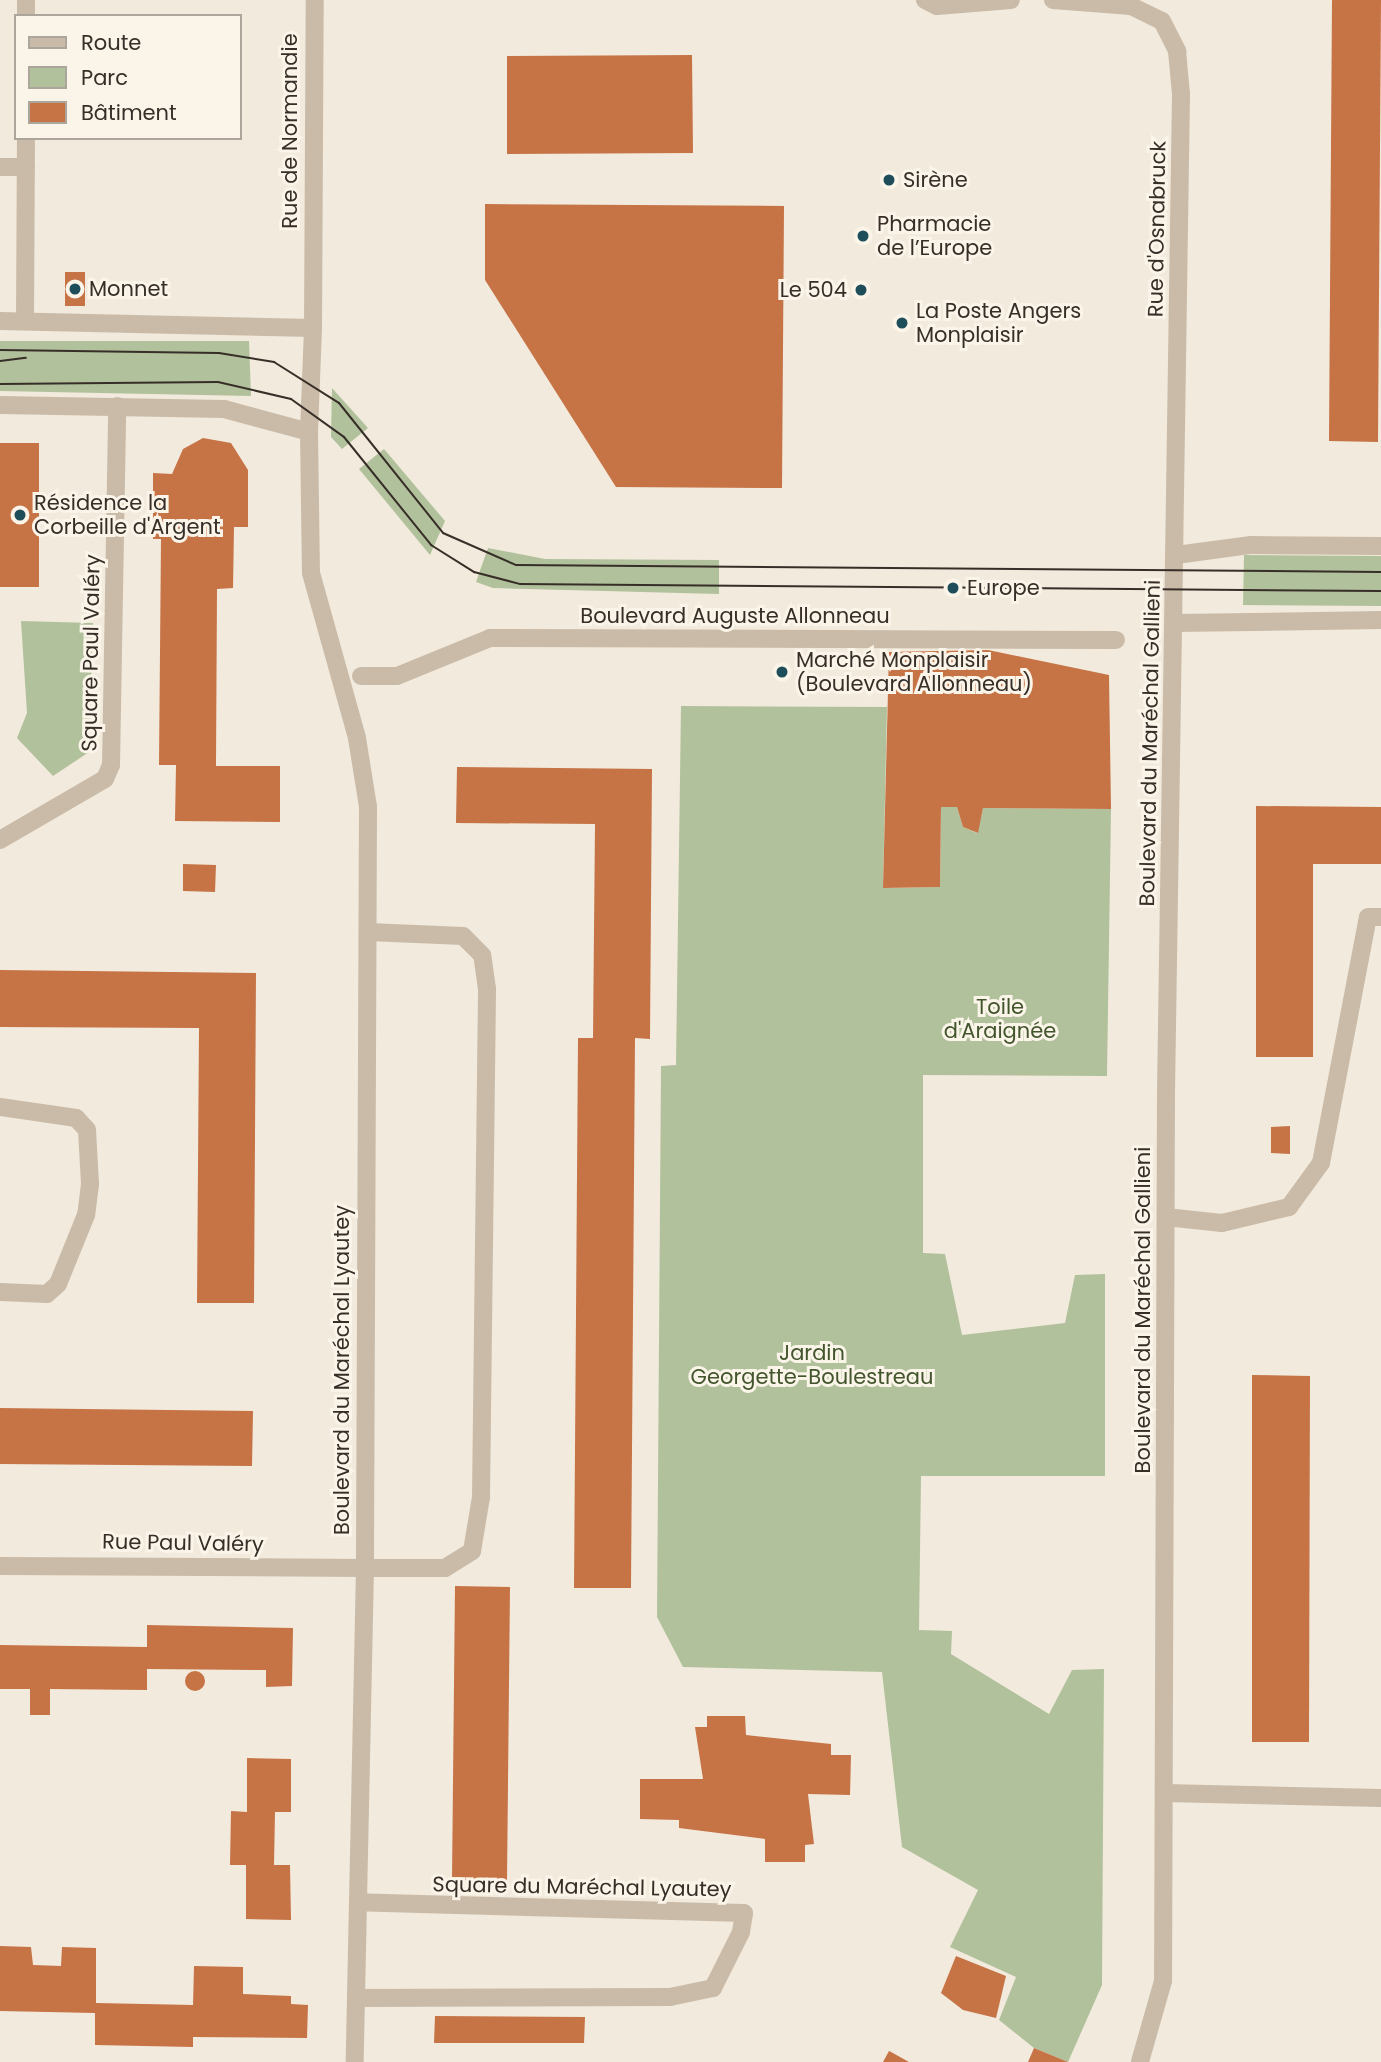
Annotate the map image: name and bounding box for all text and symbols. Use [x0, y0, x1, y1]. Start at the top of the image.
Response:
legend [14, 14, 242, 140]
text: Route [81, 28, 141, 57]
street label: Rue de Normandie [277, 33, 303, 229]
text: Parc [81, 63, 128, 92]
text: Bâtiment [81, 98, 177, 127]
street label: Rue d'Osnabruck [1143, 141, 1171, 317]
place label: Sirène [903, 167, 968, 193]
marker: Sirène [881, 172, 897, 188]
place label: Pharmacie de l’Europe [877, 211, 992, 261]
marker: Pharmacie de l’Europe [855, 228, 871, 244]
place label: Monnet [89, 276, 168, 302]
place label: Le 504 [780, 277, 847, 303]
marker: Monnet [67, 281, 83, 297]
marker: Le 504 [853, 282, 869, 298]
place label: La Poste Angers Monplaisir [916, 298, 1081, 348]
marker: La Poste Angers Monplaisir [894, 315, 910, 331]
place label: Résidence la Corbeille d'Argent [34, 490, 221, 540]
marker: Résidence la Corbeille d'Argent [12, 507, 28, 523]
street label: Square Paul Valéry [77, 554, 105, 752]
place label: Europe [967, 575, 1040, 601]
street label: Boulevard du Maréchal Gallieni [1135, 579, 1165, 907]
marker: Europe [945, 580, 961, 596]
street label: Boulevard Auguste Allonneau [580, 603, 890, 629]
place label: Marché Monplaisir (Boulevard Allonneau) [796, 647, 1032, 697]
marker: Marché Monplaisir (Boulevard Allonneau) [774, 664, 790, 680]
park label: Toile d'Araignée [944, 994, 1056, 1044]
street label: Boulevard du Maréchal Gallieni [1130, 1147, 1156, 1473]
street label: Boulevard du Maréchal Lyautey [329, 1205, 355, 1535]
park label: Jardin Georgette-Boulestreau [691, 1340, 933, 1390]
street label: Rue Paul Valéry [102, 1529, 264, 1557]
street label: Square du Maréchal Lyautey [432, 1872, 732, 1902]

